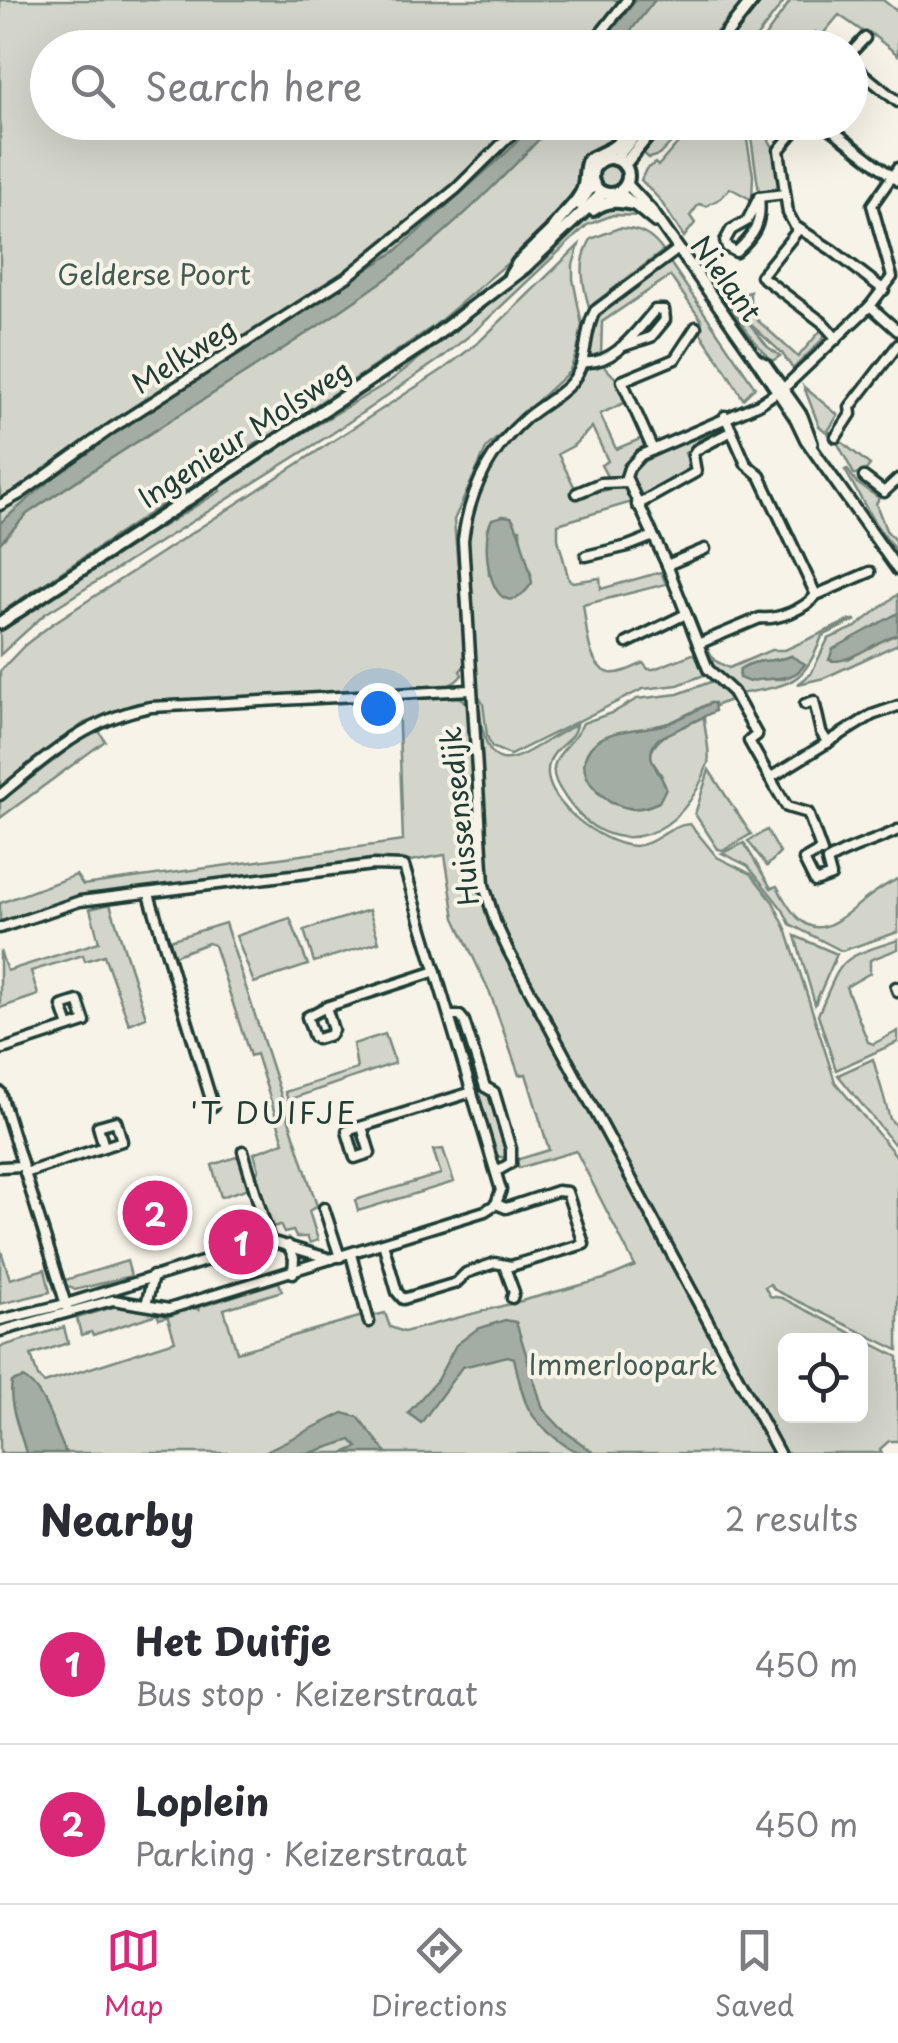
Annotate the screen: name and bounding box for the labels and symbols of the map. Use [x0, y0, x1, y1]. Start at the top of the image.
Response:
street label: Nielant [681, 226, 773, 330]
park label: Gelderse Poort [57, 252, 251, 295]
street label: Melkweg [123, 306, 244, 404]
street label: Ingenieur Molsweg [129, 348, 359, 518]
your location [353, 683, 404, 734]
street label: Huissensedijk [428, 725, 489, 908]
district label: 'T DUIFJE [190, 1089, 358, 1134]
pin: 2 [122, 1176, 188, 1250]
pin: 1 [208, 1204, 274, 1280]
park label: Immerloopark [529, 1342, 717, 1385]

